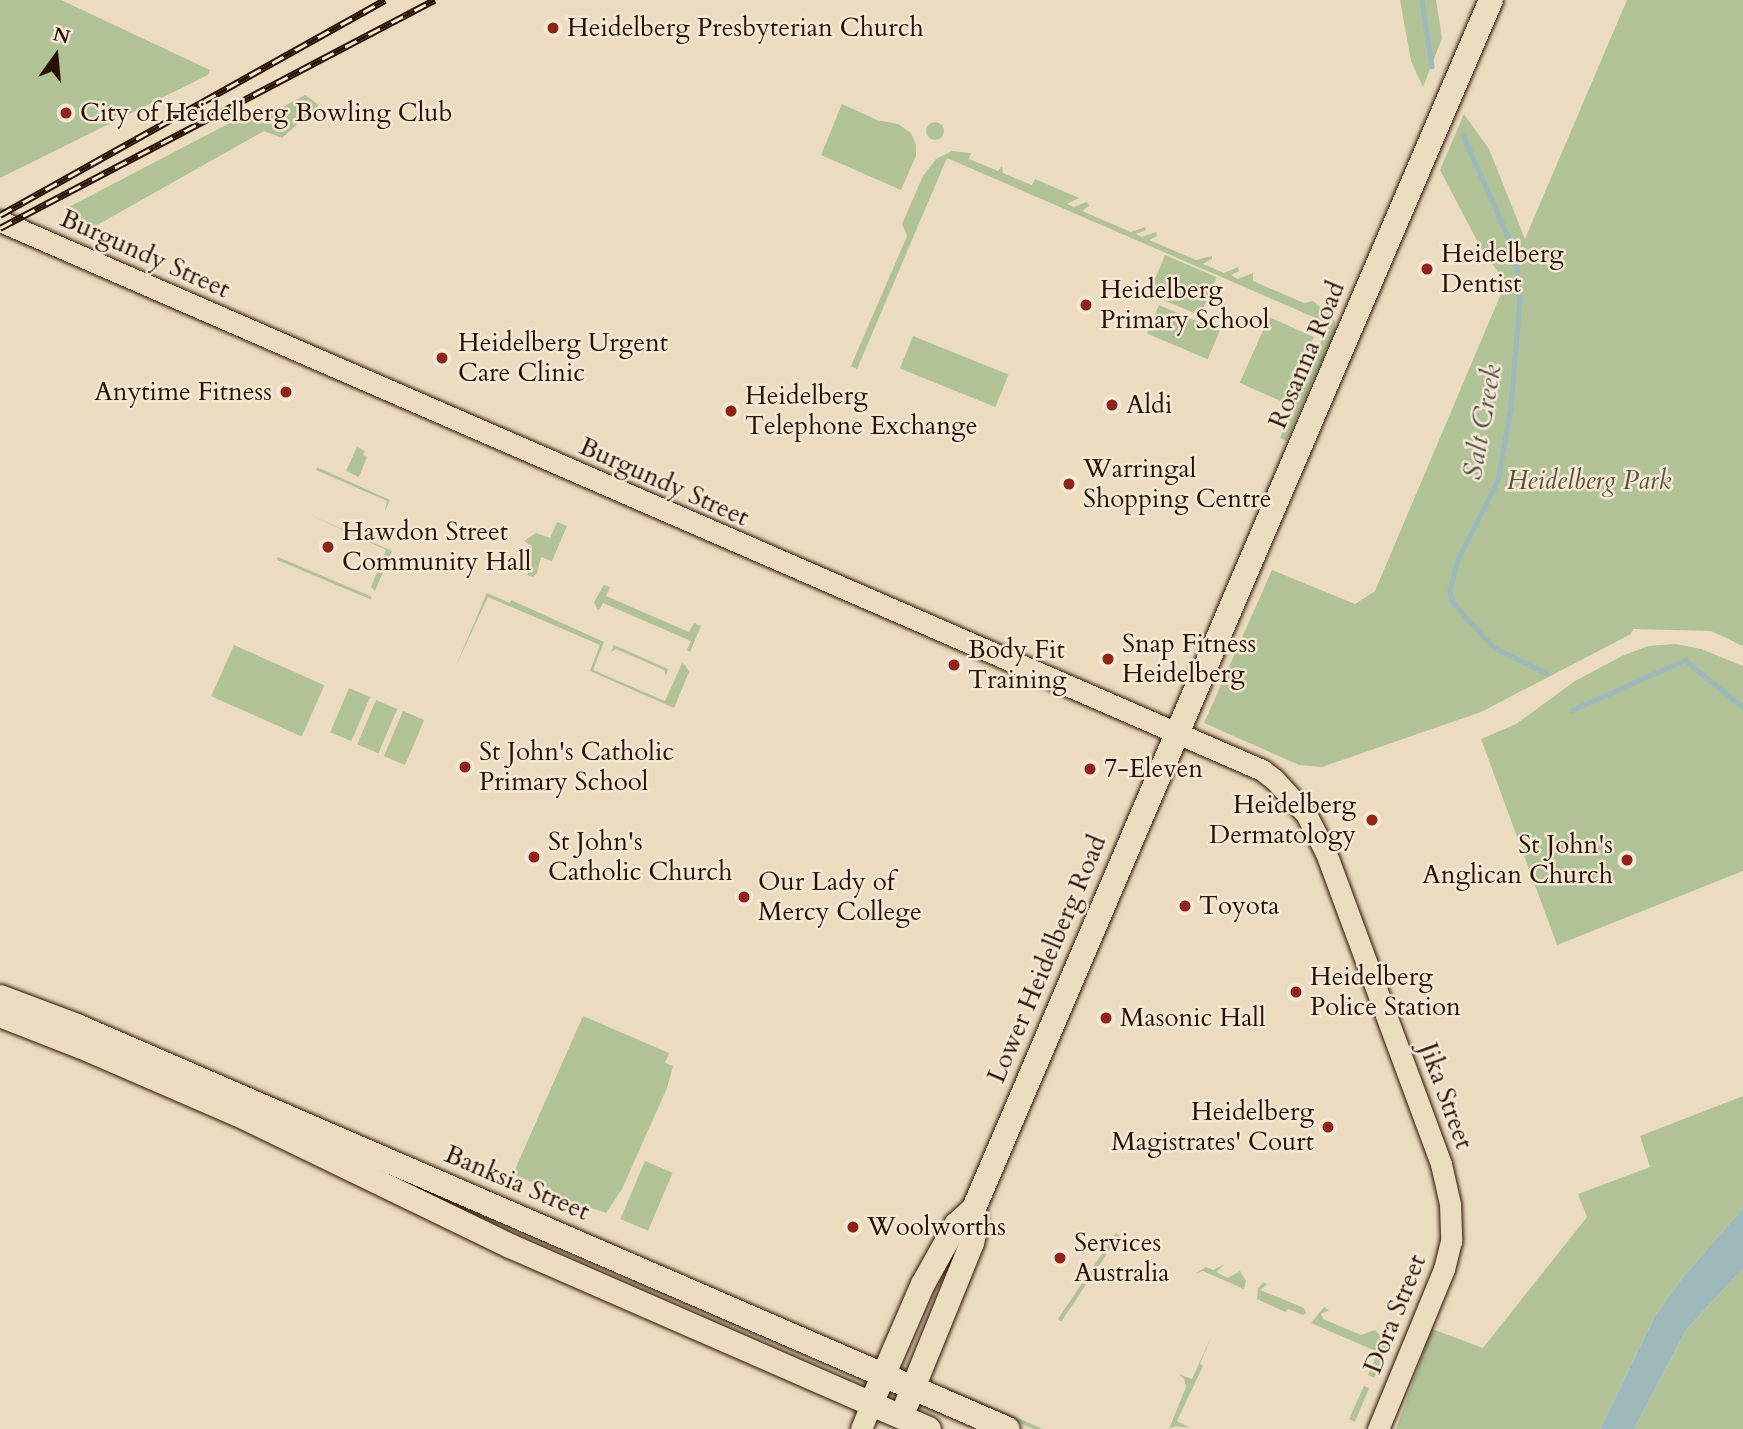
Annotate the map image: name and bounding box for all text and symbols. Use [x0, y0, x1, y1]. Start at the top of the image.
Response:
place label: Heidelberg Presbyterian Church [567, 12, 924, 44]
marker: Heidelberg Presbyterian Church [545, 20, 561, 36]
north arrow [21, 21, 91, 91]
text: N [50, 21, 73, 50]
place label: City of Heidelberg Bowling Club [80, 97, 453, 129]
marker: City of Heidelberg Bowling Club [58, 105, 74, 121]
street label: Burgundy Street [55, 203, 235, 305]
place label: Heidelberg Dentist [1441, 238, 1564, 300]
marker: Heidelberg Dentist [1419, 261, 1435, 277]
place label: Heidelberg Primary School [1100, 274, 1269, 336]
street label: Rosanna Road [1262, 277, 1352, 433]
marker: Heidelberg Primary School [1078, 297, 1094, 313]
place label: Heidelberg Urgent Care Clinic [458, 327, 668, 388]
marker: Heidelberg Urgent Care Clinic [432, 348, 452, 368]
water label: Salt Creek [1455, 362, 1509, 482]
place label: Anytime Fitness [94, 376, 272, 408]
place label: Heidelberg Telephone Exchange [745, 380, 978, 442]
marker: Anytime Fitness [278, 384, 294, 400]
place label: Aldi [1126, 389, 1172, 421]
marker: Aldi [1104, 397, 1120, 413]
marker: Heidelberg Telephone Exchange [723, 403, 739, 419]
street label: Burgundy Street [574, 431, 754, 533]
place label: Warringal Shopping Centre [1083, 453, 1272, 514]
park label: Heidelberg Park [1507, 465, 1671, 497]
marker: Warringal Shopping Centre [1061, 476, 1077, 492]
place label: Hawdon Street Community Hall [342, 516, 531, 578]
marker: Hawdon Street Community Hall [320, 539, 336, 555]
place label: Snap Fitness Heidelberg [1122, 628, 1256, 690]
place label: Body Fit Training [968, 634, 1067, 696]
marker: Snap Fitness Heidelberg [1100, 651, 1116, 667]
marker: Body Fit Training [946, 657, 962, 673]
place label: St John's Catholic Primary School [479, 736, 674, 798]
place label: 7-Eleven [1104, 753, 1203, 785]
marker: St John's Catholic Primary School [457, 759, 473, 775]
marker: 7-Eleven [1082, 761, 1098, 777]
place label: Heidelberg Dermatology [1209, 789, 1356, 850]
marker: Heidelberg Dermatology [1362, 810, 1382, 830]
place label: St John's Catholic Church [548, 826, 732, 888]
place label: St John's Anglican Church [1422, 829, 1613, 890]
street label: Lower Heidelberg Road [981, 830, 1113, 1088]
marker: St John's Catholic Church [526, 849, 542, 865]
marker: St John's Anglican Church [1619, 852, 1635, 868]
place label: Our Lady of Mercy College [758, 866, 922, 928]
marker: Our Lady of Mercy College [736, 889, 752, 905]
place label: Toyota [1199, 890, 1279, 922]
marker: Toyota [1177, 898, 1193, 914]
place label: Heidelberg Police Station [1310, 961, 1461, 1023]
marker: Heidelberg Police Station [1288, 984, 1304, 1000]
place label: Masonic Hall [1120, 1002, 1266, 1034]
marker: Masonic Hall [1098, 1010, 1114, 1026]
street label: Jika Street [1412, 1039, 1480, 1153]
place label: Heidelberg Magistrates' Court [1111, 1096, 1314, 1158]
marker: Heidelberg Magistrates' Court [1320, 1119, 1336, 1135]
street label: Banksia Street [440, 1138, 594, 1228]
place label: Woolworths [867, 1211, 1006, 1243]
marker: Woolworths [845, 1219, 861, 1235]
place label: Services Australia [1074, 1227, 1170, 1288]
marker: Services Australia [1052, 1250, 1068, 1266]
street label: Dora Street [1357, 1250, 1433, 1378]

